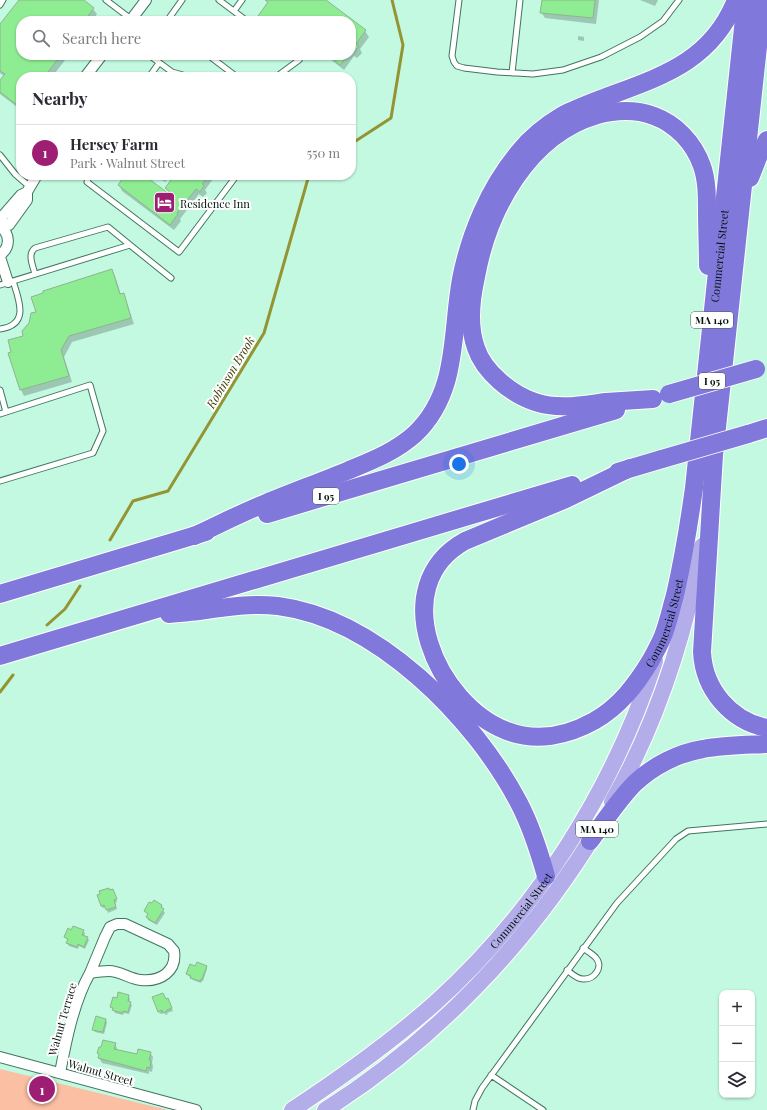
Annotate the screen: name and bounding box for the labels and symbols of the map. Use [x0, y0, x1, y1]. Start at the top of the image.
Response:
hotel icon: Residence Inn [151, 190, 177, 216]
place label: Residence Inn [180, 196, 250, 211]
street label: Commercial Street [706, 209, 731, 303]
road number: MA 140 [691, 312, 733, 328]
water label: Robinson Brook [202, 333, 258, 412]
road number: I 95 [699, 373, 725, 389]
your location [449, 454, 469, 474]
road number: I 95 [313, 488, 339, 504]
street label: Commercial Street [641, 577, 686, 670]
road number: MA 140 [576, 821, 618, 837]
street label: Commercial Street [486, 869, 555, 951]
street label: Walnut Terrace [44, 980, 80, 1058]
street label: Walnut Street [66, 1055, 135, 1088]
pin: 1 [29, 1074, 55, 1104]

